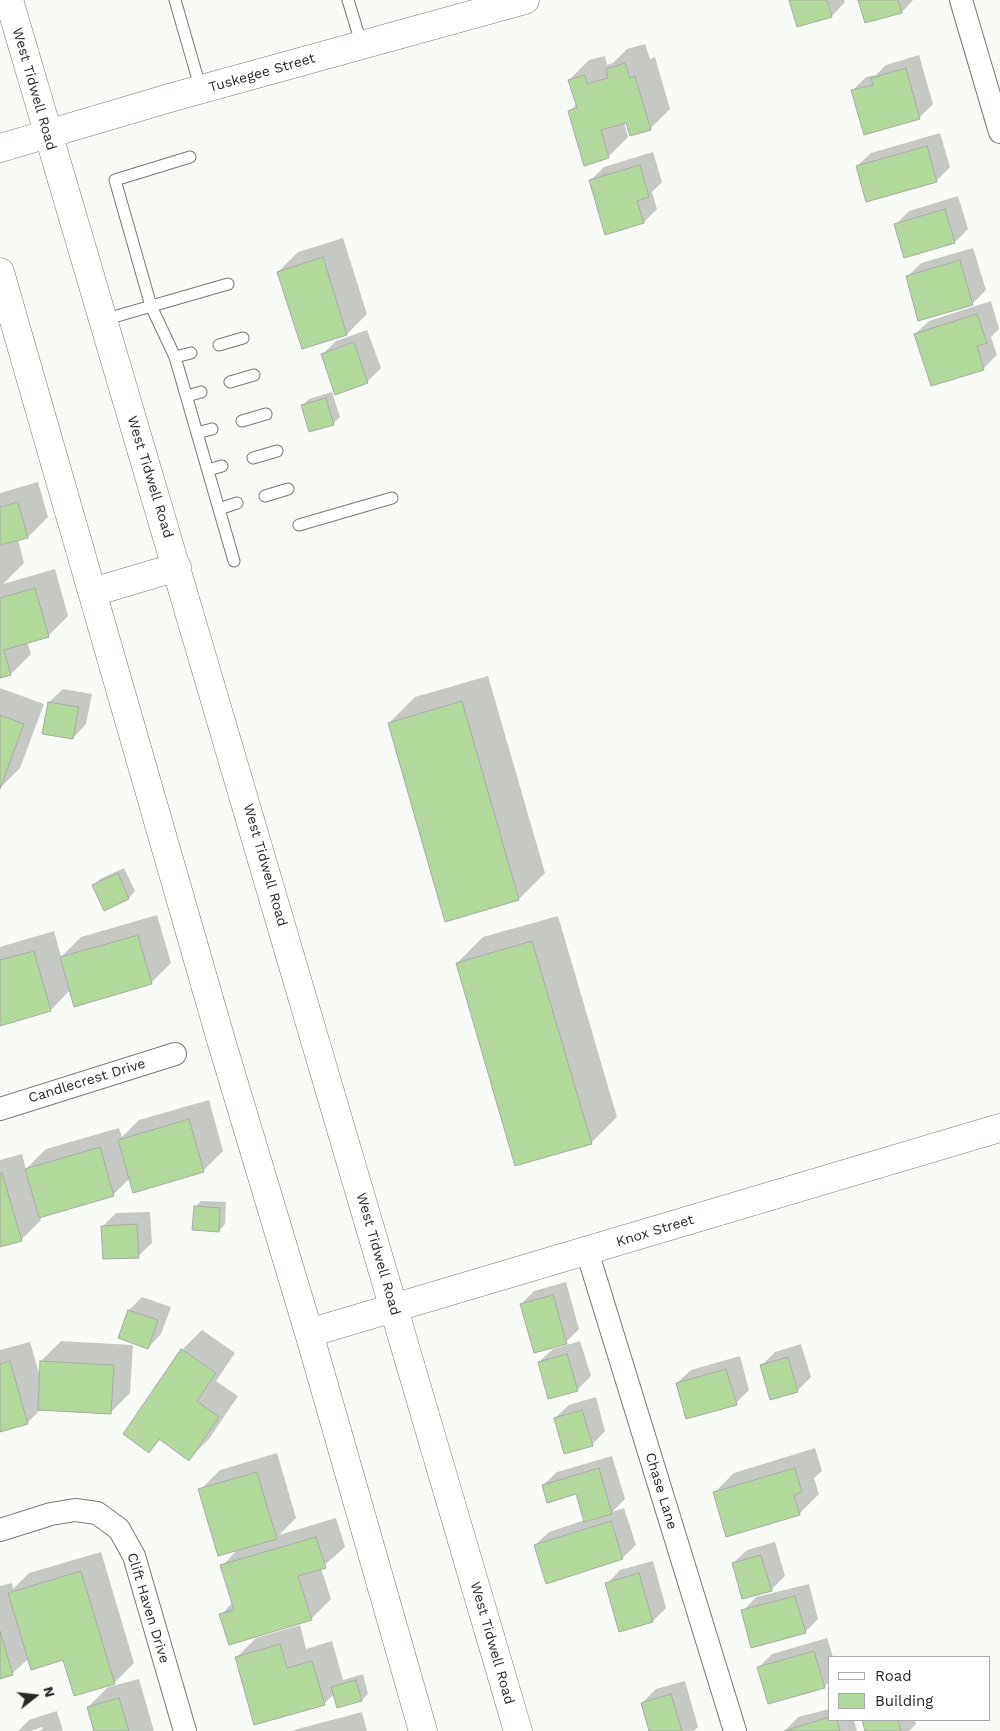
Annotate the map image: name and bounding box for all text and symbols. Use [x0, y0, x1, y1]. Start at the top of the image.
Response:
street label: West Tidwell Road [8, 26, 60, 152]
street label: Tuskegee Street [207, 50, 317, 96]
street label: West Tidwell Road [123, 414, 177, 540]
street label: West Tidwell Road [239, 802, 291, 928]
street label: Candlecrest Drive [26, 1055, 148, 1107]
street label: West Tidwell Road [352, 1191, 404, 1317]
street label: Knox Street [614, 1211, 696, 1251]
street label: Chase Lane [641, 1451, 681, 1531]
street label: Clift Haven Drive [123, 1551, 173, 1665]
street label: West Tidwell Road [466, 1580, 518, 1706]
legend [828, 1656, 990, 1721]
text: Road [875, 1667, 912, 1685]
north arrow [10, 1671, 60, 1721]
text: N [40, 1685, 59, 1699]
text: Building [875, 1692, 933, 1710]

